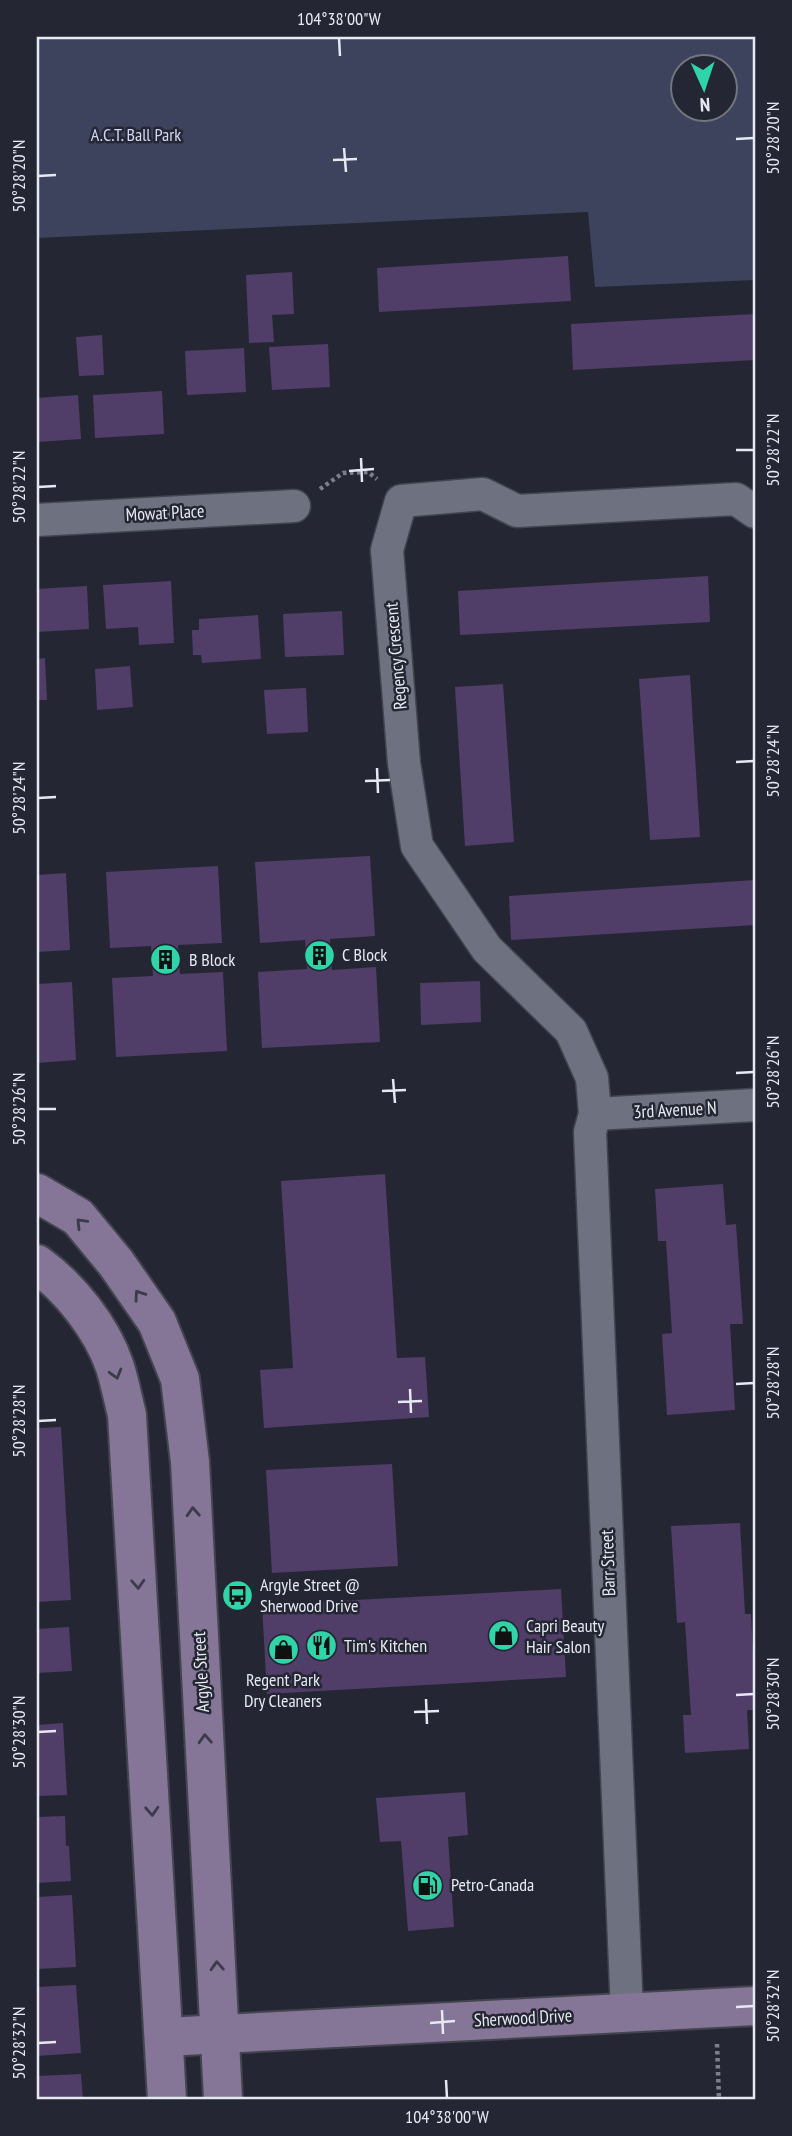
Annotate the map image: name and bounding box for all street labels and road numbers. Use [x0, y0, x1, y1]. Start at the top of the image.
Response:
street label: Mowat Place [125, 499, 205, 526]
street label: Regency Crescent [379, 601, 412, 711]
street label: 3rd Avenue N [633, 1096, 717, 1123]
street label: Barr Street [595, 1529, 620, 1597]
street label: Argyle Street [187, 1631, 214, 1713]
street label: Sherwood Drive [473, 2003, 573, 2032]

